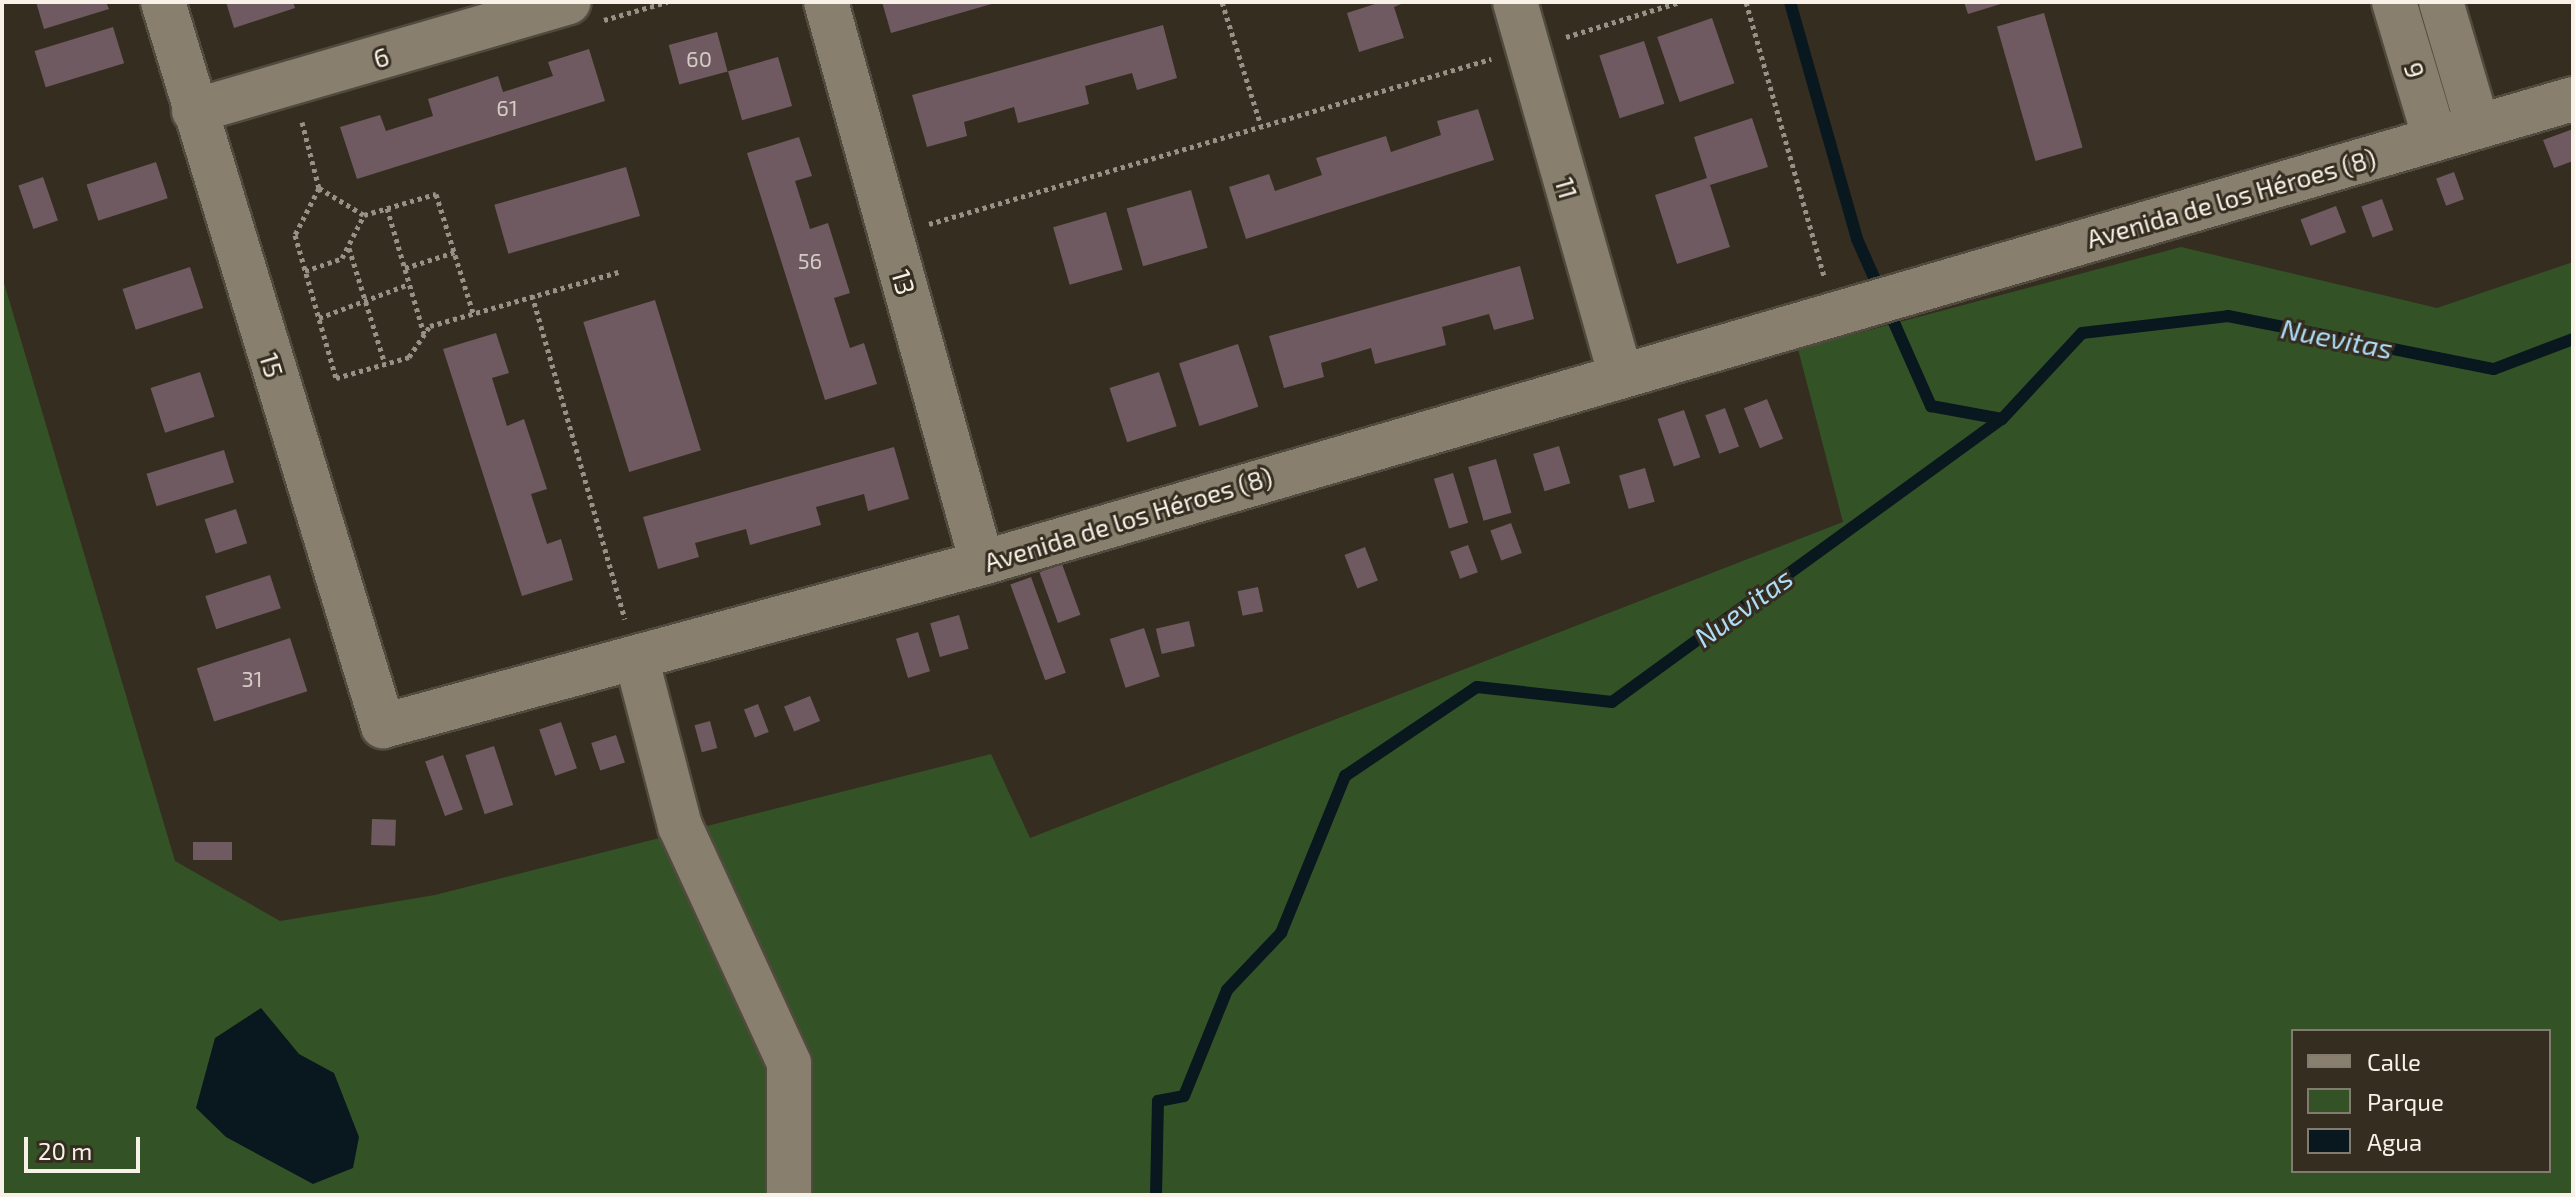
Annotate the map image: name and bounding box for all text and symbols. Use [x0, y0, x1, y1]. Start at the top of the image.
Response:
street label: 6 [370, 40, 392, 74]
house number: 60 [686, 46, 712, 72]
street label: 9 [2398, 58, 2432, 82]
house number: 61 [496, 95, 518, 121]
street label: Avenida de los Héroes (8) [2083, 142, 2379, 254]
street label: 11 [1549, 174, 1585, 202]
house number: 56 [798, 248, 822, 274]
street label: 13 [886, 266, 922, 298]
water label: Nuevitas [2278, 311, 2396, 365]
street label: 15 [254, 349, 290, 381]
street label: Avenida de los Héroes (8) [980, 460, 1276, 578]
water label: Nuevitas [1687, 560, 1799, 654]
house number: 31 [242, 666, 262, 692]
legend [2291, 1029, 2551, 1173]
text: Calle [2367, 1047, 2421, 1076]
text: Parque [2367, 1087, 2444, 1116]
scale bar [28, 1121, 144, 1171]
text: Agua [2367, 1127, 2422, 1156]
text: 20 m [38, 1136, 92, 1165]

